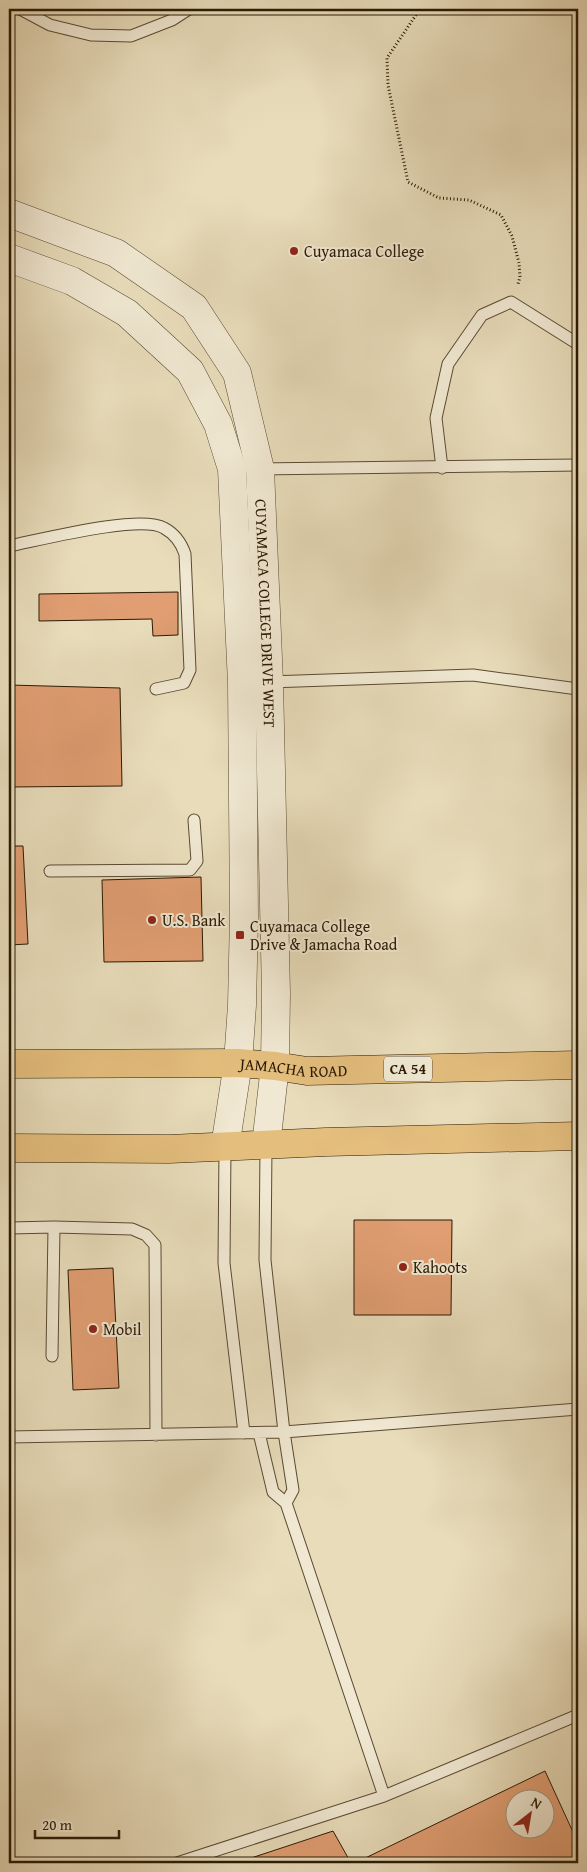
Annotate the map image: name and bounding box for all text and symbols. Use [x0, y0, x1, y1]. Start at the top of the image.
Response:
place label: Cuyamaca College [304, 239, 424, 263]
marker: Cuyamaca College [288, 245, 300, 257]
street label: CUYAMACA COLLEGE DRIVE WEST [249, 498, 282, 728]
place label: U.S. Bank [162, 908, 226, 932]
marker: U.S. Bank [146, 914, 158, 926]
place label: Cuyamaca College Drive & Jamacha Road [250, 914, 398, 956]
marker: Cuyamaca College Drive & Jamacha Road [234, 929, 246, 941]
street label: JAMACHA ROAD [237, 1051, 348, 1083]
road number: CA 54 [384, 1056, 432, 1082]
place label: Kahoots [413, 1255, 467, 1279]
marker: Kahoots [397, 1261, 409, 1273]
place label: Mobil [103, 1317, 142, 1341]
marker: Mobil [87, 1323, 99, 1335]
north arrow [504, 1790, 554, 1840]
text: N [528, 1792, 546, 1814]
scale bar [35, 1807, 119, 1839]
text: 20 m [42, 1814, 73, 1835]

